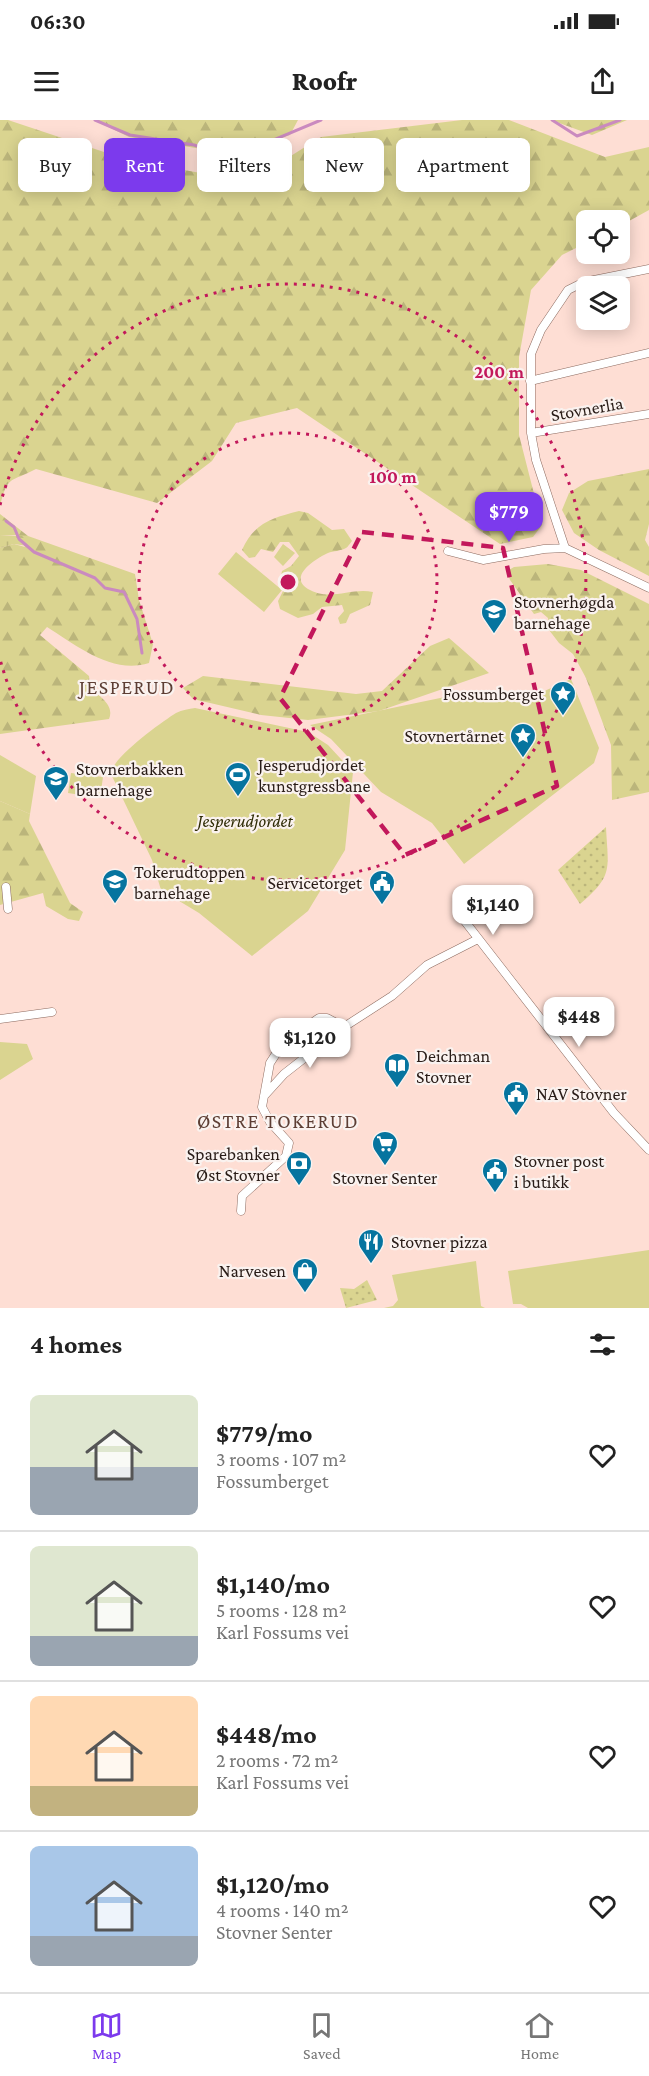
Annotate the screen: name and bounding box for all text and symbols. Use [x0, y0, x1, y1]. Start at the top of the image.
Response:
text: 06:30 [30, 9, 86, 34]
icon: menu [30, 65, 63, 98]
icon: share [586, 65, 619, 98]
text: Roofr [292, 66, 357, 96]
chip: Buy [18, 138, 92, 192]
chip: Rent [104, 138, 185, 192]
chip: Filters [197, 138, 292, 192]
chip: New [304, 138, 384, 192]
chip: Apartment [396, 138, 530, 192]
map controls [576, 210, 630, 330]
button: locate [576, 210, 630, 264]
button: layers [576, 276, 630, 330]
text: 200 m [474, 362, 525, 382]
street label: Stovnerlia [549, 393, 625, 425]
text: 100 m [369, 467, 417, 487]
pin: $779 [473, 492, 545, 543]
text: $779 [489, 500, 529, 522]
centre of rings [278, 572, 298, 592]
place label: Stovnerhøgda barnehage [514, 592, 614, 633]
school or university icon: Stovnerhøgda barnehage [479, 597, 509, 635]
district label: JESPERUD [77, 676, 175, 699]
place icon: Fossumberget [548, 679, 578, 717]
place label: Fossumberget [443, 684, 545, 704]
place icon: Stovnertårnet [508, 721, 538, 759]
place label: Stovnertårnet [404, 726, 505, 746]
place label: Jesperudjordet kunstgressbane [256, 755, 371, 796]
place label: Stovnerbakken barnehage [76, 759, 184, 800]
sports icon: Jesperudjordet kunstgressbane [223, 760, 253, 798]
school or university icon: Stovnerbakken barnehage [41, 764, 71, 802]
park label: Jesperudjordet [194, 811, 293, 832]
place label: Tokerudtoppen barnehage [134, 862, 245, 903]
school or university icon: Tokerudtoppen barnehage [100, 867, 130, 905]
public building icon: Servicetorget [367, 868, 397, 906]
place label: Servicetorget [268, 873, 363, 893]
pin: $1,140 [444, 885, 542, 936]
text: $1,140 [466, 893, 520, 915]
pin: $448 [543, 997, 615, 1048]
text: $448 [557, 1005, 601, 1027]
pin: $1,120 [261, 1018, 359, 1069]
text: $1,120 [284, 1026, 336, 1048]
place label: Deichman Stovner [416, 1046, 490, 1087]
library icon: Deichman Stovner [382, 1051, 412, 1089]
public building icon: NAV Stovner [501, 1079, 531, 1117]
place label: NAV Stovner [536, 1084, 627, 1104]
district label: ØSTRE TOKERUD [197, 1110, 359, 1132]
supermarket icon: Stovner Senter [370, 1129, 400, 1167]
place label: Sparebanken Øst Stovner [187, 1144, 281, 1185]
bank icon: Sparebanken Øst Stovner [284, 1149, 314, 1187]
place label: Stovner post i butikk [514, 1151, 605, 1192]
public building icon: Stovner post i butikk [480, 1156, 510, 1194]
place label: Stovner Senter [333, 1168, 438, 1188]
restaurant icon: Stovner pizza [356, 1227, 386, 1265]
place label: Stovner pizza [391, 1232, 488, 1252]
shop icon: Narvesen [290, 1256, 320, 1294]
place label: Narvesen [219, 1261, 286, 1281]
icon: filters [586, 1328, 619, 1361]
text: 4 homes [30, 1330, 122, 1359]
icon: home [78, 1419, 150, 1491]
text: $779/mo [216, 1419, 312, 1448]
icon: heart [586, 1439, 619, 1472]
text: 3 rooms · 107 m² [216, 1448, 346, 1470]
text: Fossumberget [216, 1470, 329, 1492]
icon: home [78, 1570, 150, 1642]
text: $1,140/mo [216, 1570, 330, 1599]
icon: heart [586, 1590, 619, 1623]
text: 5 rooms · 128 m² [216, 1599, 347, 1621]
text: Karl Fossums vei [216, 1621, 349, 1643]
icon: home [78, 1720, 150, 1792]
text: $448/mo [216, 1720, 317, 1749]
icon: heart [586, 1740, 619, 1773]
text: 2 rooms · 72 m² [216, 1749, 338, 1771]
text: Karl Fossums vei [216, 1771, 349, 1793]
icon: home [78, 1870, 150, 1942]
text: $1,120/mo [216, 1870, 329, 1899]
icon: heart [586, 1890, 619, 1923]
text: 4 rooms · 140 m² [216, 1899, 349, 1921]
text: Stovner Senter [216, 1921, 333, 1943]
tab: Map [90, 2009, 123, 2062]
tab: Saved [303, 2009, 341, 2062]
tab: Home [521, 2009, 559, 2062]

